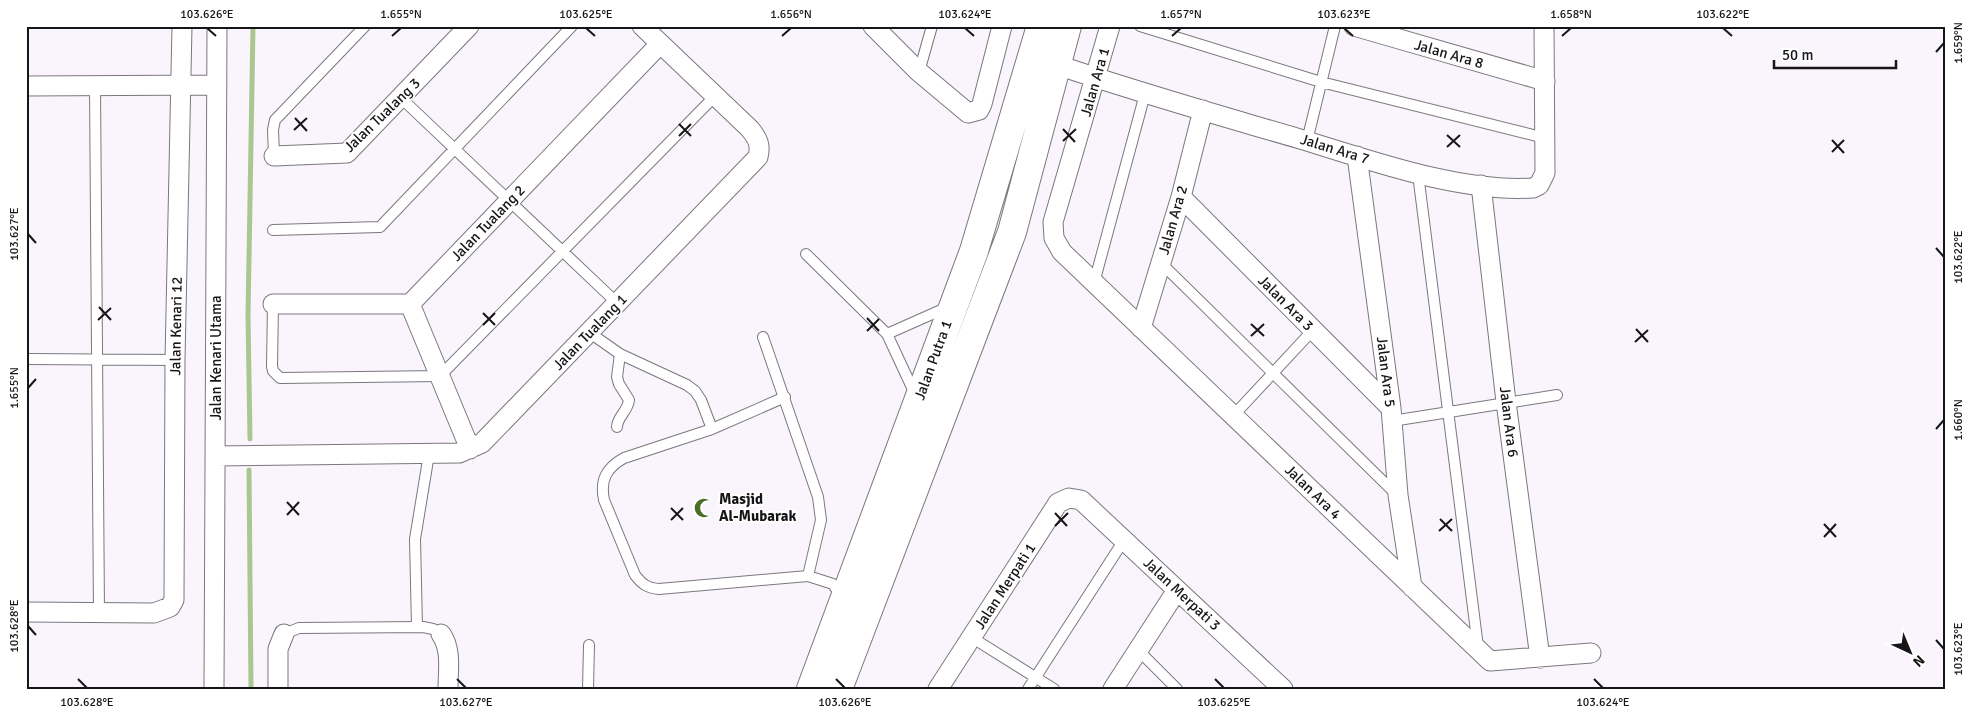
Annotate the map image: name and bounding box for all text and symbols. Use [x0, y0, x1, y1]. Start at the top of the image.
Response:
text: 103.626°E [180, 7, 234, 22]
text: 1.655°N [380, 7, 422, 22]
text: 103.625°E [559, 7, 613, 22]
text: 1.656°N [770, 7, 812, 22]
text: 103.624°E [938, 7, 992, 22]
text: 1.657°N [1160, 7, 1202, 22]
text: 103.623°E [1317, 7, 1371, 22]
text: 1.658°N [1550, 7, 1592, 22]
text: 103.622°E [1696, 7, 1750, 22]
text: 1.659°N [1951, 22, 1966, 64]
street label: Jalan Ara 8 [1412, 36, 1486, 72]
scale bar [1774, 38, 1897, 70]
street label: Jalan Ara 1 [1077, 45, 1113, 119]
text: 50 m [1782, 46, 1813, 64]
street label: Jalan Tualang 3 [340, 74, 424, 156]
street label: Jalan Ara 7 [1298, 130, 1372, 168]
street label: Jalan Tualang 2 [447, 181, 529, 265]
street label: Jalan Ara 2 [1155, 183, 1191, 257]
text: 103.627°E [7, 207, 22, 261]
text: 103.622°E [1951, 230, 1966, 284]
street label: Jalan Ara 3 [1255, 272, 1317, 334]
street label: Jalan Kenari 12 [166, 276, 186, 376]
street label: Jalan Tualang 1 [549, 290, 631, 374]
street label: Jalan Kenari Utama [207, 295, 225, 421]
street label: Jalan Putra 1 [910, 318, 956, 402]
street label: Jalan Ara 5 [1373, 336, 1399, 408]
text: 1.655°N [7, 367, 22, 409]
street label: Jalan Ara 6 [1496, 386, 1522, 458]
text: 1.660°N [1951, 399, 1966, 441]
street label: Jalan Ara 4 [1281, 461, 1345, 523]
place label: Masjid Al-Mubarak [719, 490, 797, 525]
mosque icon: Masjid Al-Mubarak [693, 497, 715, 519]
street label: Jalan Merpati 1 [971, 540, 1039, 632]
street label: Jalan Merpati 3 [1140, 554, 1224, 634]
text: 103.628°E [7, 599, 22, 653]
text: 103.623°E [1951, 622, 1966, 676]
north arrow [1884, 628, 1934, 678]
text: N [1909, 651, 1928, 670]
text: 103.628°E [60, 695, 114, 710]
text: 103.627°E [439, 695, 493, 710]
text: 103.626°E [818, 695, 872, 710]
text: 103.625°E [1197, 695, 1251, 710]
text: 103.624°E [1576, 695, 1630, 710]

